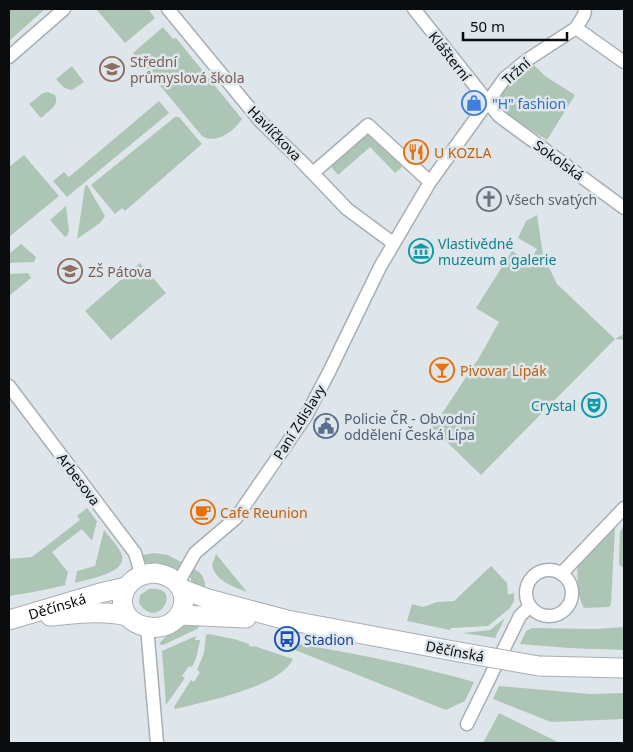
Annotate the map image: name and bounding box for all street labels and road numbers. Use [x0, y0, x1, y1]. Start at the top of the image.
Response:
street label: Klášterní [425, 27, 476, 85]
street label: Tržní [498, 53, 534, 89]
street label: Havlíčkova [244, 101, 306, 165]
street label: Sokolská [530, 135, 588, 185]
street label: Paní Zdislavy [268, 380, 330, 463]
street label: Arbesova [53, 449, 105, 509]
street label: Děčínská [26, 588, 88, 623]
street label: Děčínská [424, 636, 486, 666]

